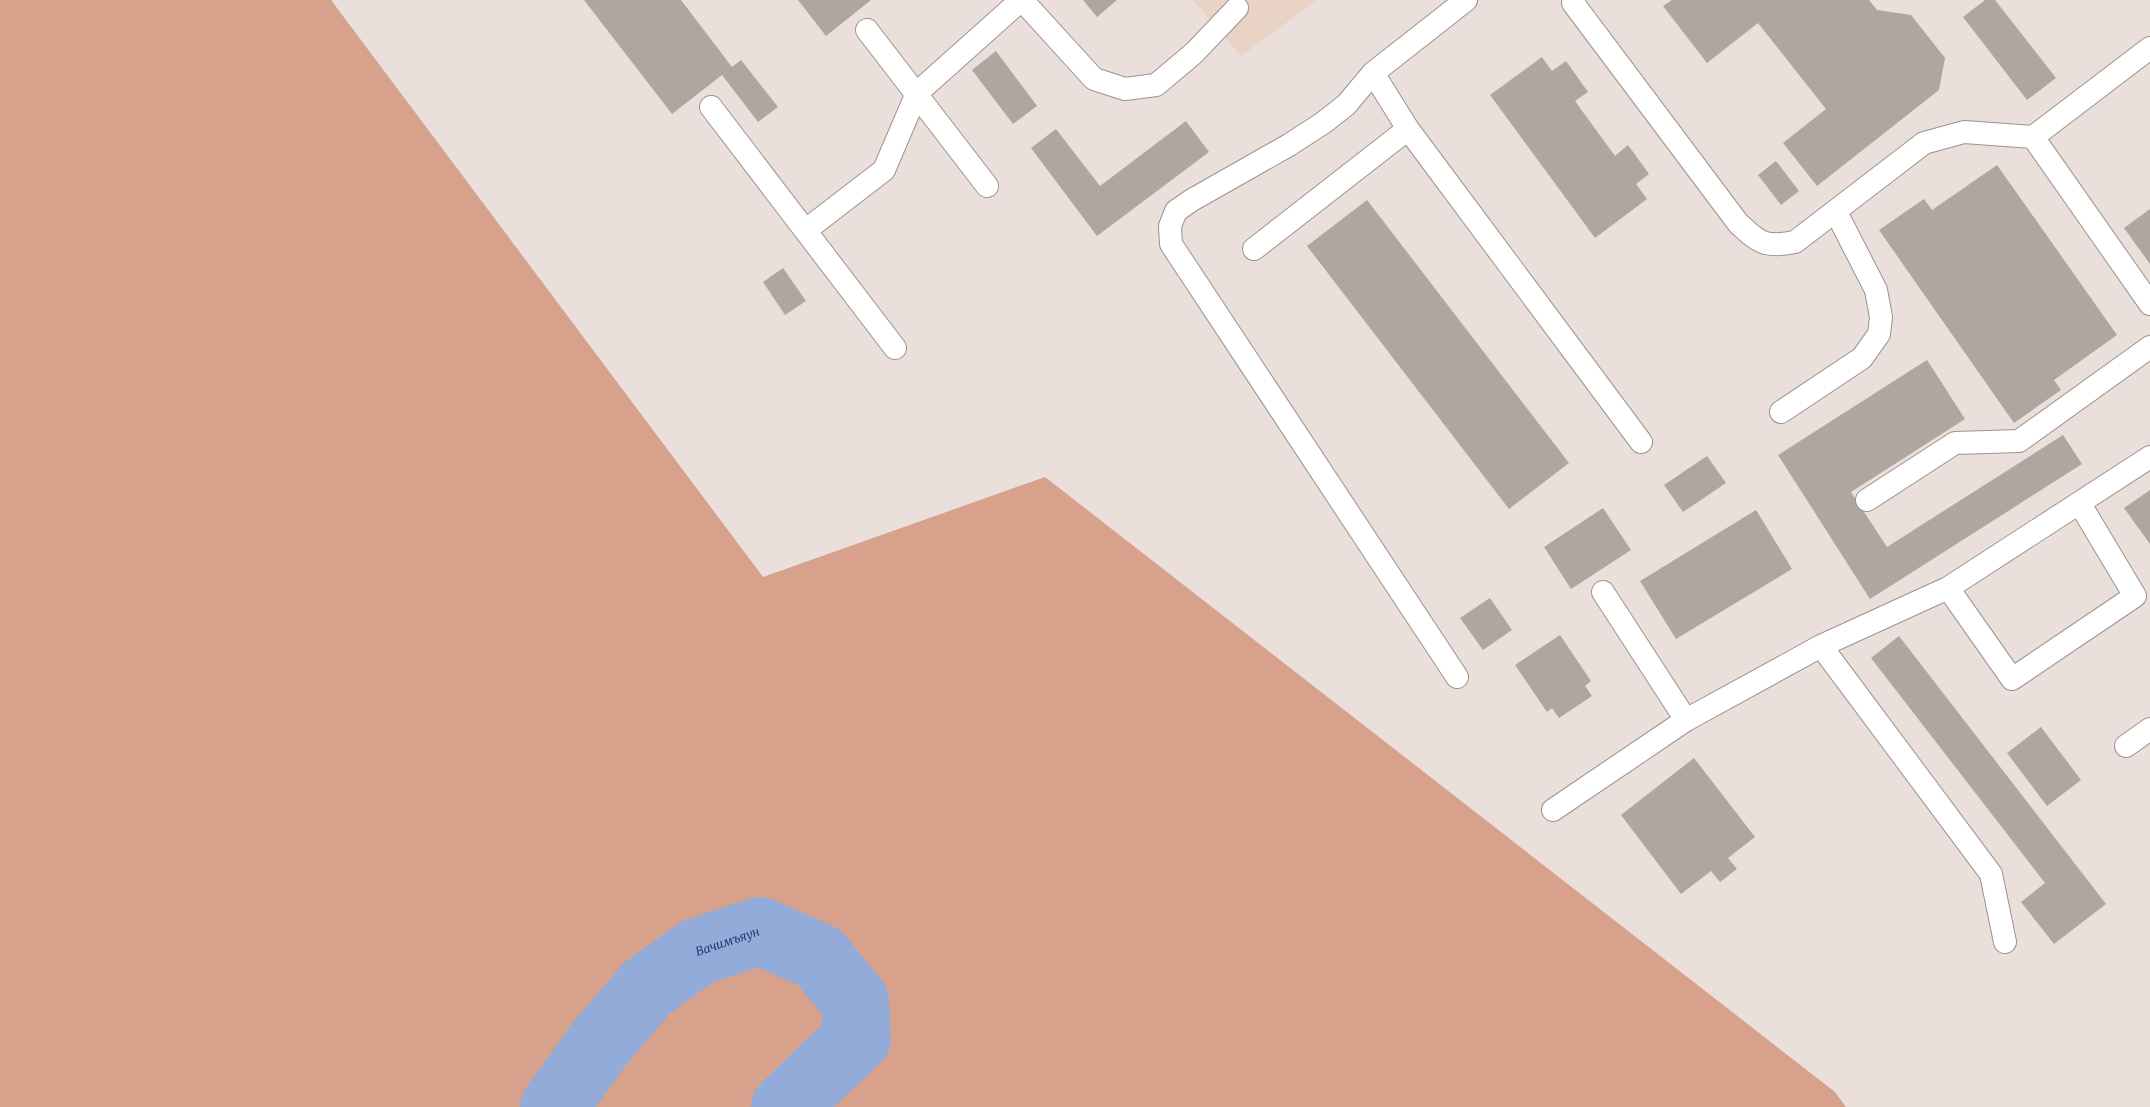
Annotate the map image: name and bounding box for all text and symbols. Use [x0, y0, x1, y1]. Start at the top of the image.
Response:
water label: Вачимъяун [693, 924, 761, 959]

